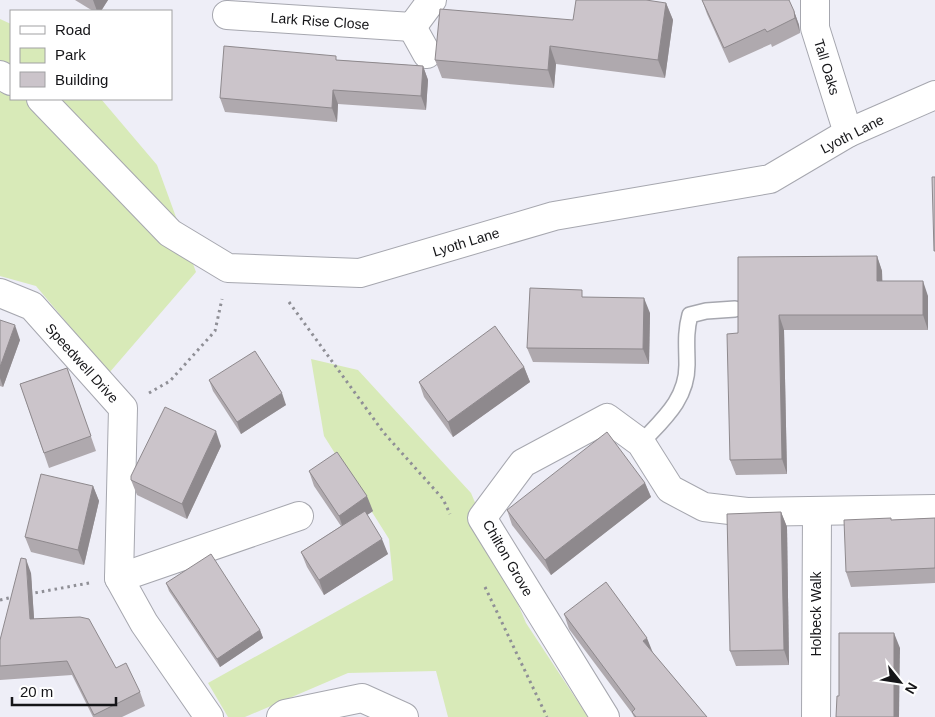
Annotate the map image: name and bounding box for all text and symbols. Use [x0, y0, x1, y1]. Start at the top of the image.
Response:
legend [10, 10, 172, 100]
street label: Lark Rise Close [270, 10, 370, 32]
text: Road [55, 21, 91, 38]
street label: Tall Oaks [811, 37, 843, 97]
text: Park [55, 46, 86, 63]
text: Building [55, 71, 108, 88]
street label: Lyoth Lane [818, 111, 886, 157]
street label: Lyoth Lane [431, 224, 501, 260]
street label: Speedwell Drive [42, 320, 122, 406]
street label: Chilton Grove [480, 517, 536, 599]
street label: Holbeck Walk [808, 570, 824, 657]
north arrow [875, 657, 925, 707]
scale bar [12, 674, 116, 706]
text: N [902, 680, 921, 697]
text: 20 m [20, 683, 53, 700]

